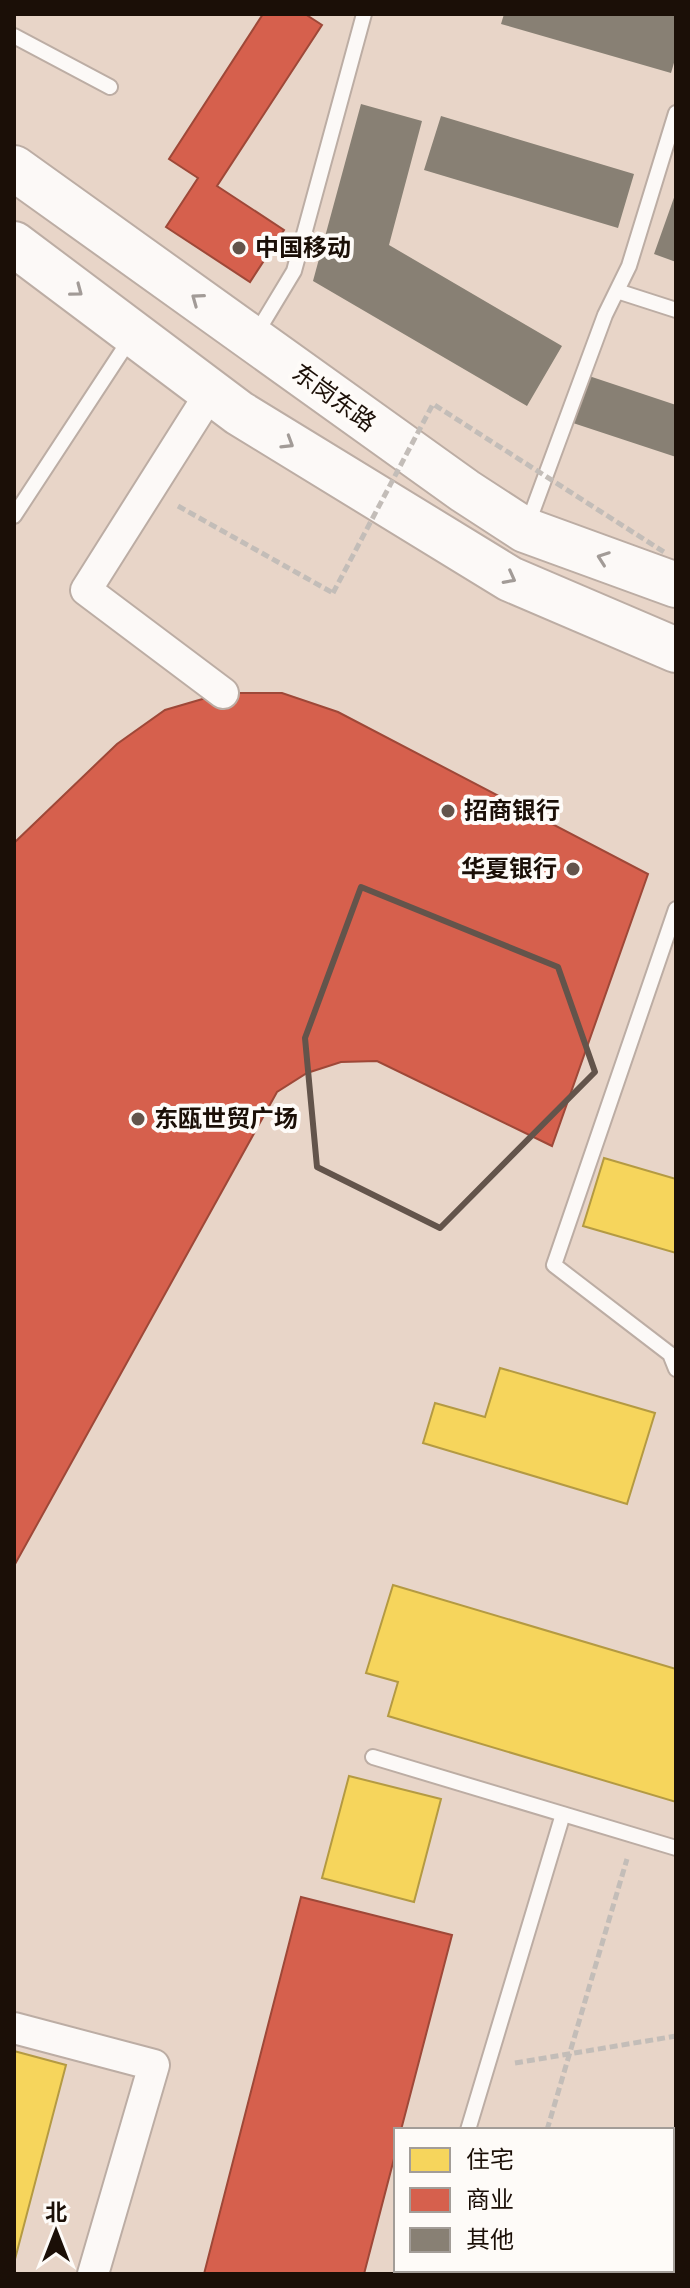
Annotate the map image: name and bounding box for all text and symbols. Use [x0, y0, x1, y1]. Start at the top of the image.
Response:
place label: 中国移动 [255, 234, 351, 262]
marker: 中国移动 [230, 239, 248, 257]
one-way arrow [68, 282, 82, 296]
one-way arrow [191, 294, 205, 309]
street label: 东岗东路 [287, 358, 381, 438]
one-way arrow [279, 433, 294, 448]
one-way arrow [597, 552, 611, 568]
one-way arrow [501, 568, 516, 583]
place label: 招商银行 [464, 797, 560, 825]
marker: 招商银行 [439, 802, 457, 820]
place label: 华夏银行 [461, 855, 557, 883]
marker: 华夏银行 [564, 860, 582, 878]
place label: 东瓯世贸广场 [154, 1105, 298, 1133]
marker: 东瓯世贸广场 [129, 1110, 147, 1128]
legend [394, 2128, 674, 2272]
text: 住宅 [466, 2146, 514, 2174]
text: 商业 [466, 2186, 514, 2214]
north arrow [16, 2192, 96, 2272]
text: 北 [45, 2200, 67, 2225]
text: 其他 [466, 2226, 514, 2254]

